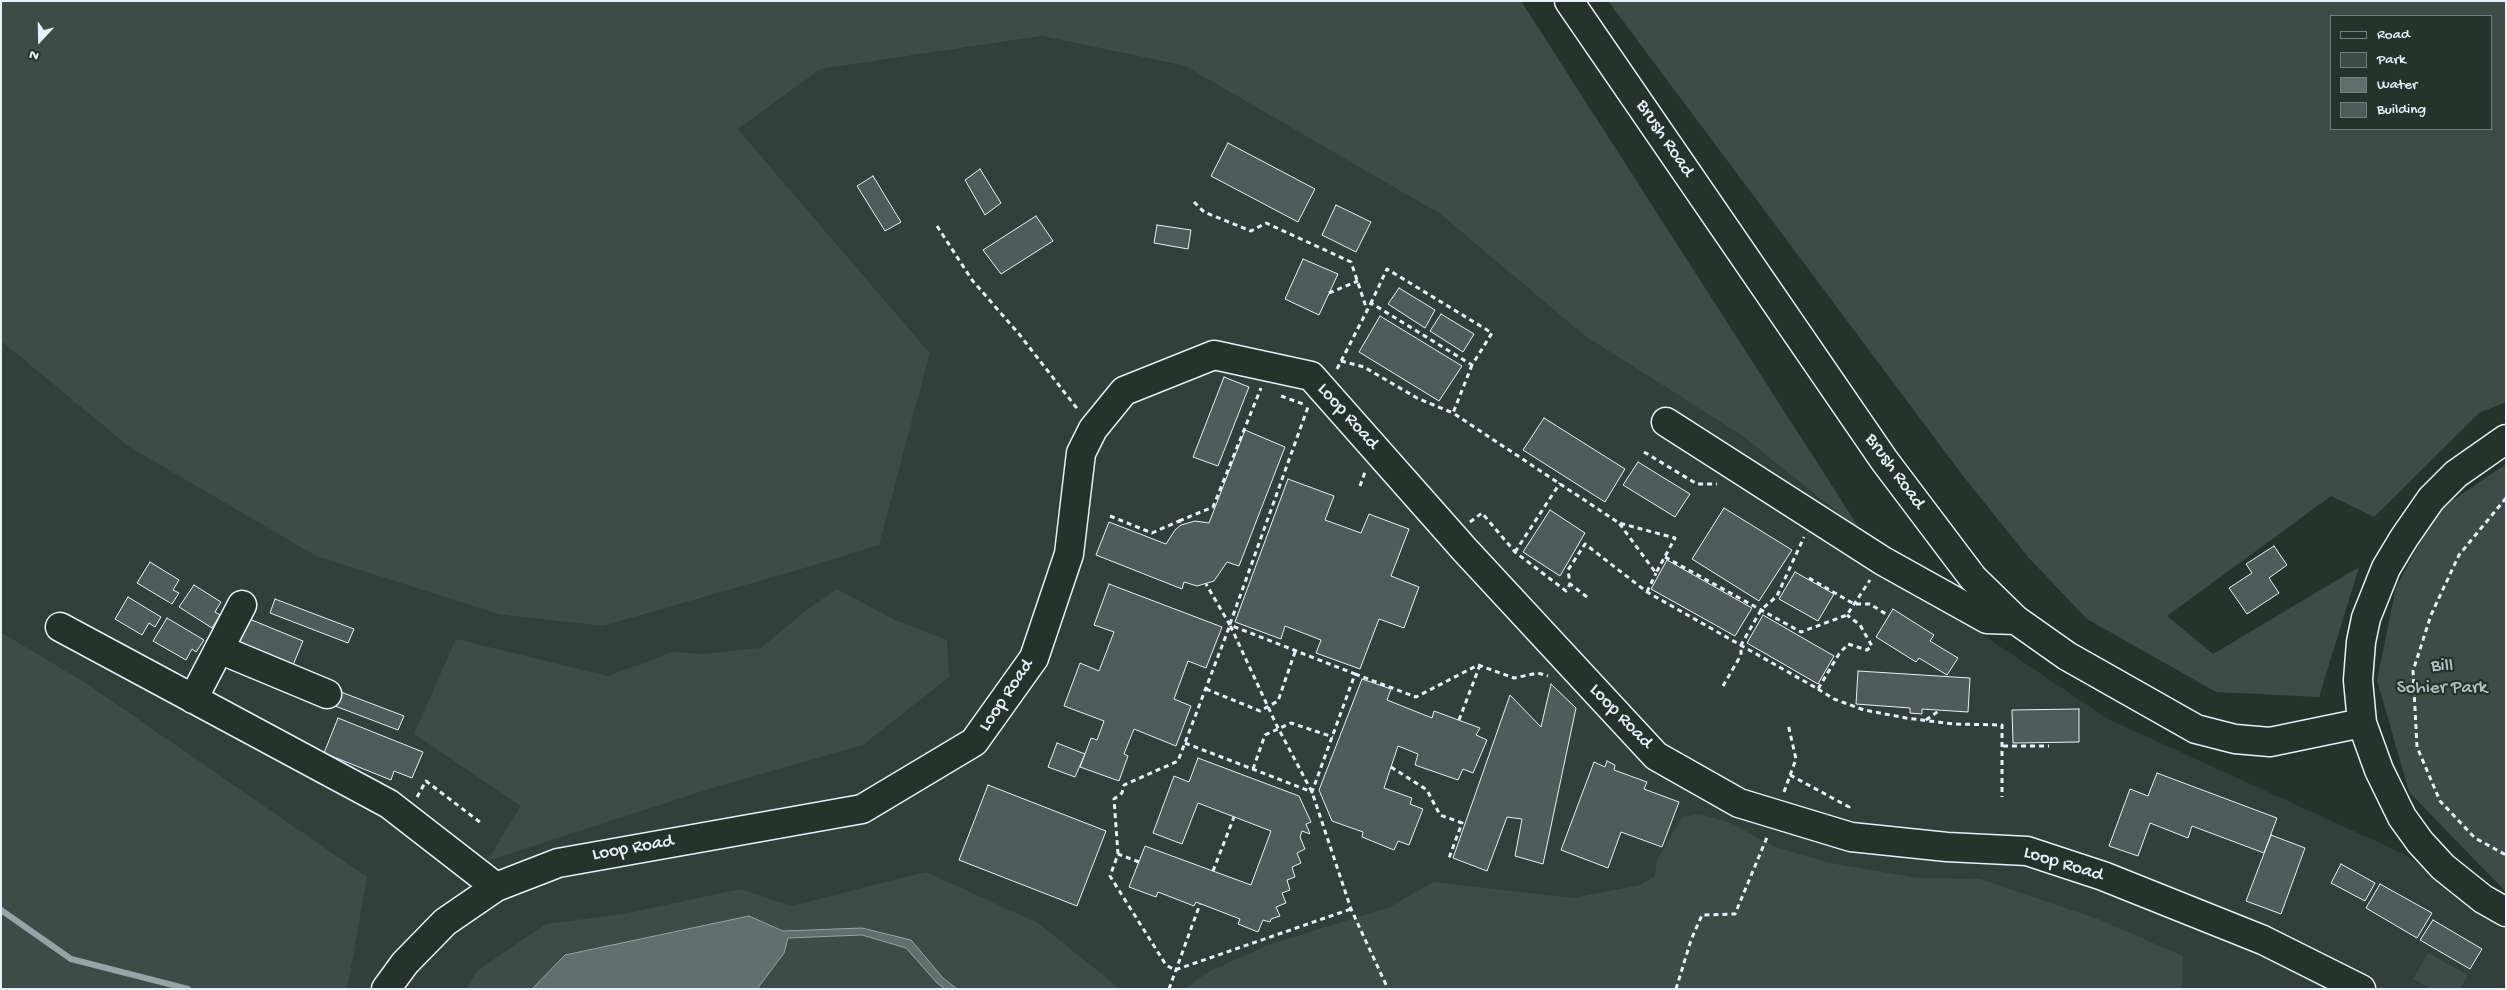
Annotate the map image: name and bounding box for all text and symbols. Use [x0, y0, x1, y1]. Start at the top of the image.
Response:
north arrow [15, 15, 65, 65]
legend [2330, 15, 2492, 130]
text: Road [2377, 26, 2410, 44]
text: N [27, 45, 42, 64]
text: Park [2377, 51, 2406, 69]
text: Water [2377, 76, 2417, 94]
street label: Brush Road [1630, 96, 1698, 182]
text: Building [2377, 101, 2426, 119]
street label: Loop Road [1311, 379, 1383, 455]
street label: Brush Road [1859, 429, 1929, 515]
street label: Loop Road [975, 656, 1039, 736]
park label: Bill Sohier Park [2397, 656, 2487, 700]
street label: Loop Road [1583, 680, 1657, 754]
street label: Loop Road [591, 831, 675, 867]
street label: Loop Road [2020, 842, 2106, 888]

